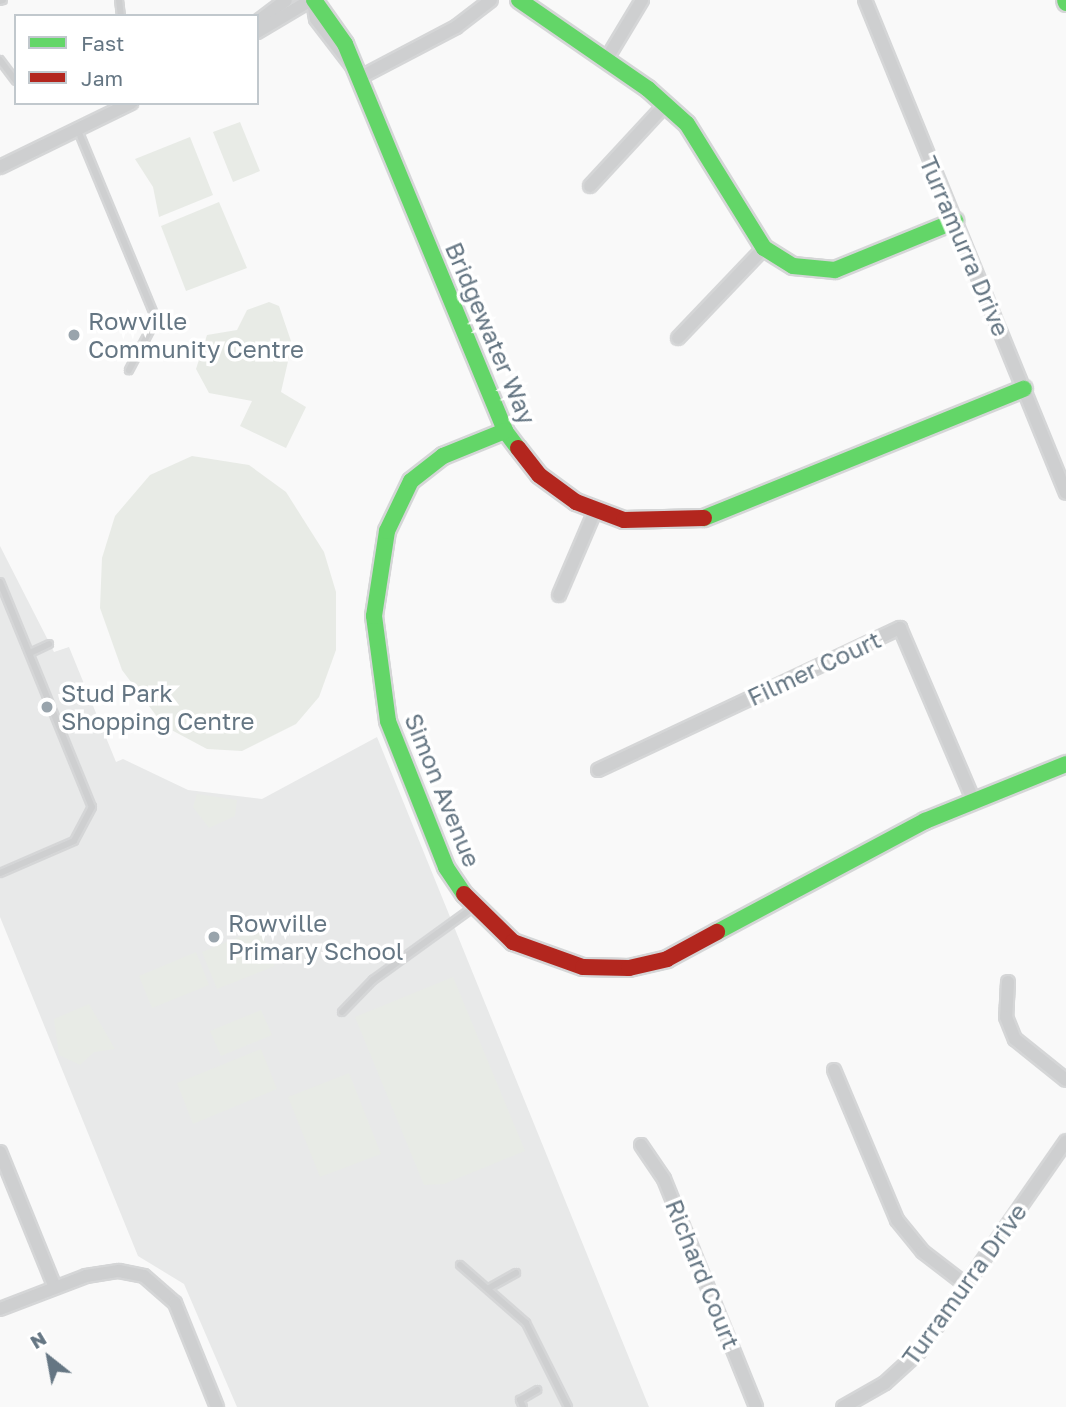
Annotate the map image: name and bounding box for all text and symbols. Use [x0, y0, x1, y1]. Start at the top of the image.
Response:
legend [14, 14, 259, 105]
text: Fast [81, 30, 124, 56]
text: Jam [81, 65, 123, 91]
street label: Turramurra Drive [914, 152, 1016, 340]
street label: Bridgewater Way [440, 238, 542, 428]
place label: Rowville Community Centre [88, 307, 304, 363]
marker: Rowville Community Centre [66, 327, 82, 343]
street label: Filmer Court [743, 625, 885, 711]
place label: Stud Park Shopping Centre [61, 679, 254, 735]
marker: Stud Park Shopping Centre [39, 699, 55, 715]
street label: Simon Avenue [399, 709, 487, 871]
place label: Rowville Primary School [228, 909, 404, 965]
marker: Rowville Primary School [206, 929, 222, 945]
street label: Richard Court [660, 1195, 746, 1353]
street label: Turramurra Drive [896, 1198, 1032, 1370]
north arrow [14, 1323, 84, 1393]
text: N [26, 1326, 50, 1353]

